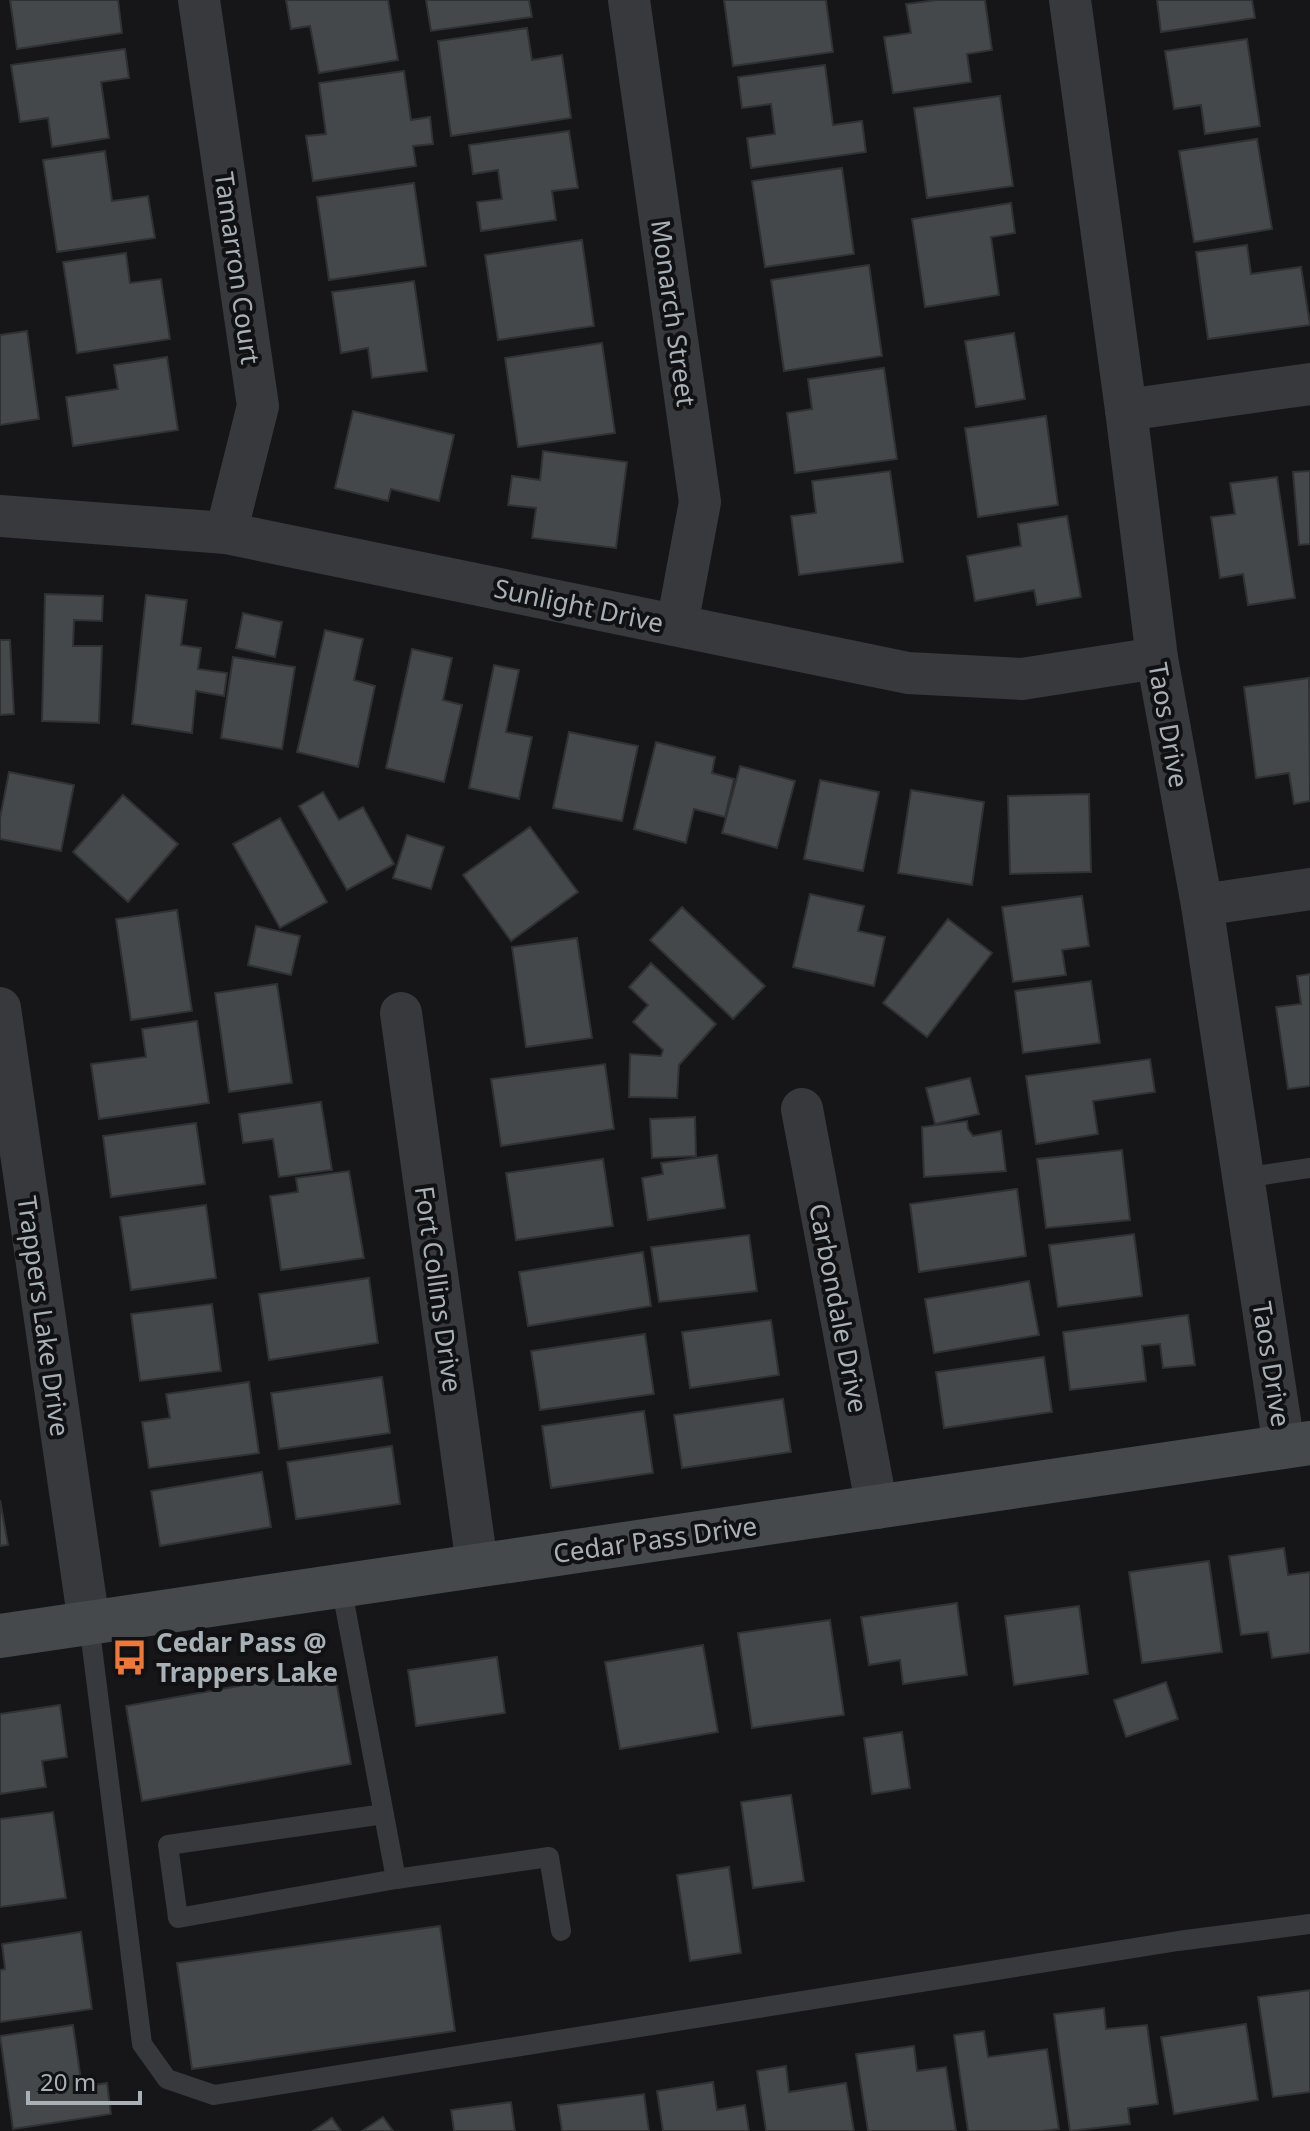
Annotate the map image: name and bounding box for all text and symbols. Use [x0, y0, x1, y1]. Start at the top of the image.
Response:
street label: Tamarron Court [207, 170, 269, 366]
street label: Monarch Street [643, 217, 705, 409]
street label: Sunlight Drive [491, 569, 667, 641]
street label: Taos Drive [1140, 660, 1198, 790]
street label: Fort Collins Drive [407, 1184, 471, 1394]
street label: Trappers Lake Drive [9, 1193, 79, 1439]
street label: Carbondale Drive [801, 1200, 877, 1416]
street label: Taos Drive [1244, 1299, 1300, 1429]
street label: Cedar Pass Drive [551, 1507, 759, 1571]
place label: Cedar Pass @ Trappers Lake [156, 1624, 338, 1690]
bus stop icon: Cedar Pass @ Trappers Lake [111, 1638, 149, 1676]
scale bar [28, 2055, 140, 2105]
text: 20 m [40, 2065, 96, 2098]

